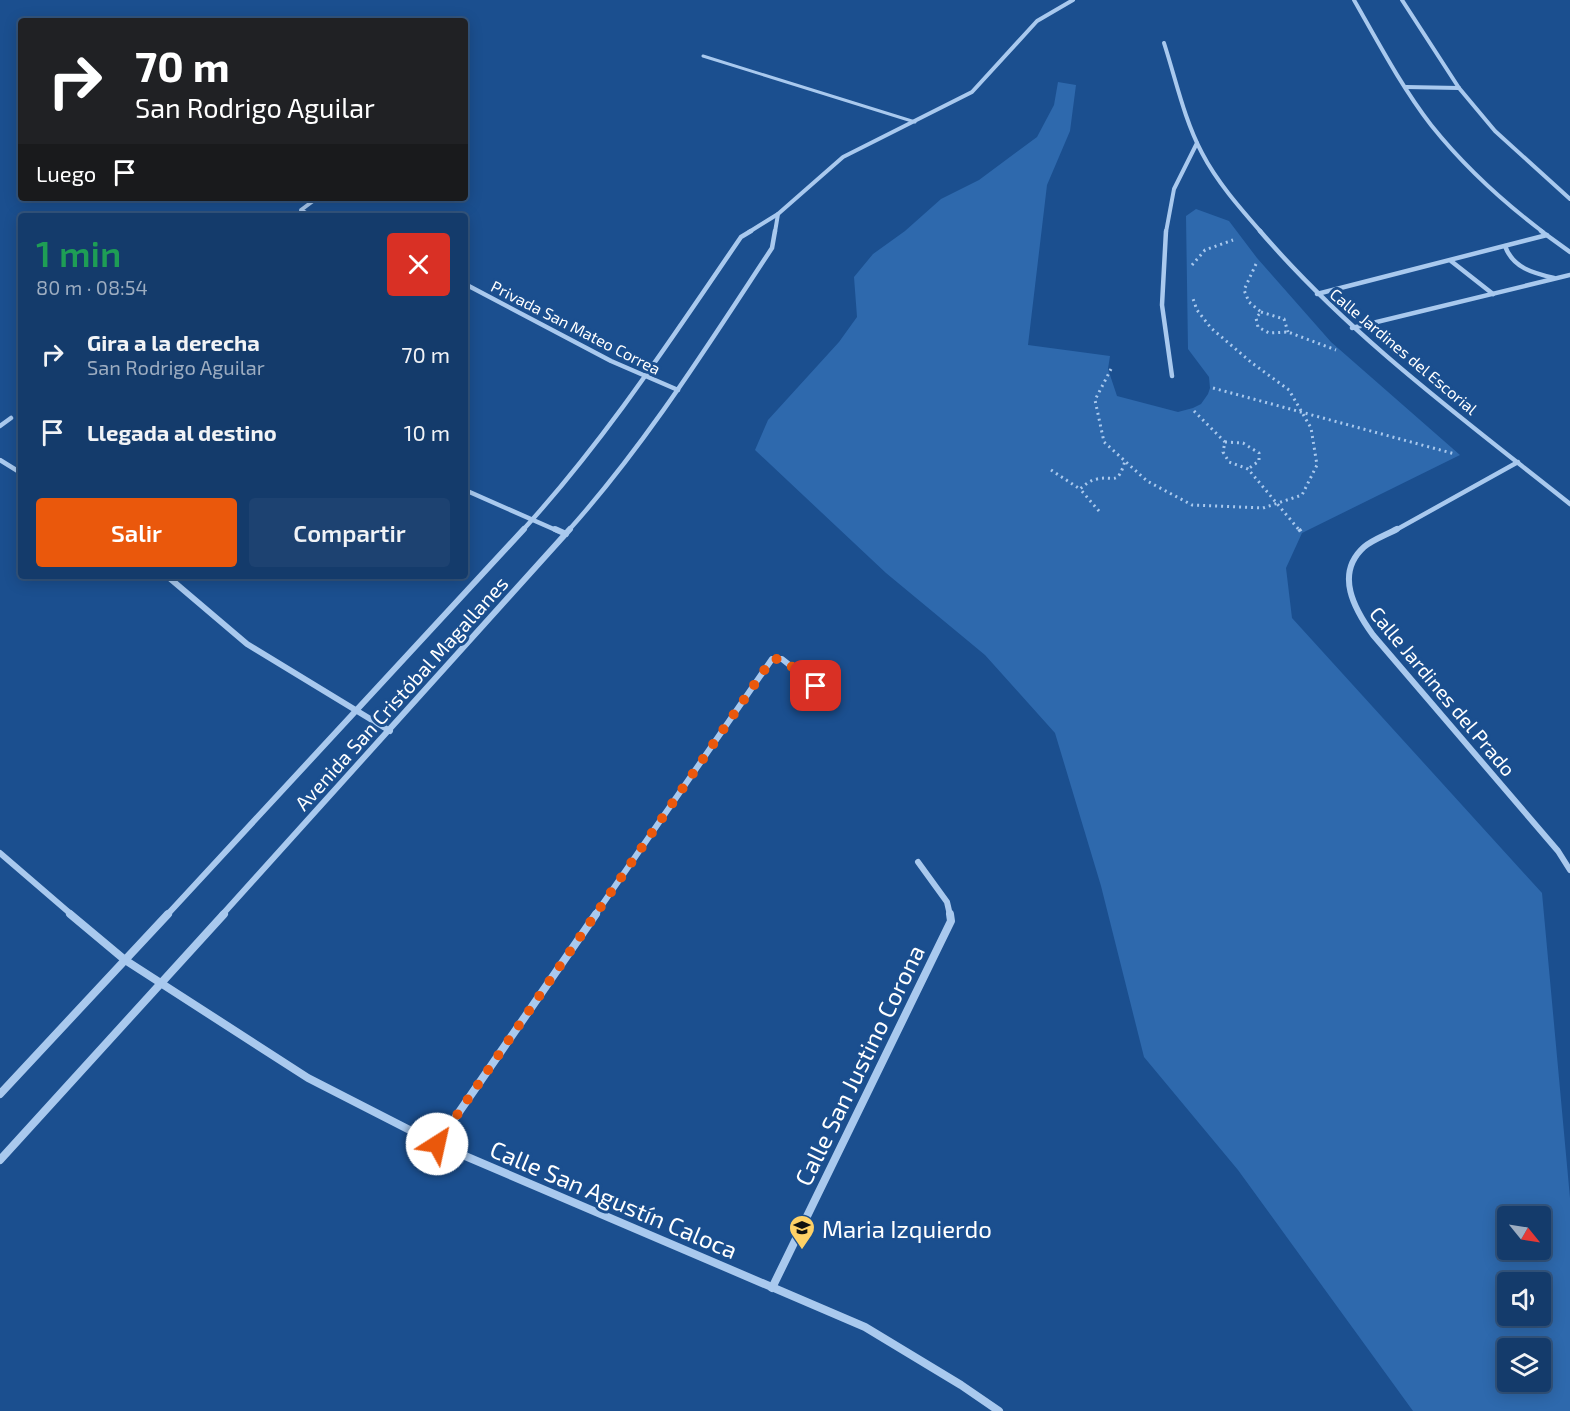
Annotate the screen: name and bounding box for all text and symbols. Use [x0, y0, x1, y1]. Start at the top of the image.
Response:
text: 70 m [135, 40, 230, 90]
icon: right [36, 42, 114, 120]
text: San Rodrigo Aguilar [135, 91, 375, 123]
icon: arrive [108, 156, 141, 189]
text: Luego [36, 160, 96, 186]
text: 1 min [36, 231, 121, 274]
button: close [387, 233, 450, 296]
text: 80 m · 08:54 [36, 275, 148, 299]
street label: Privada San Mateo Correa [488, 276, 664, 378]
street label: Calle Jardines del Escorial [1327, 284, 1482, 418]
text: Gira a la derecha [87, 329, 260, 355]
icon: right [36, 338, 69, 371]
text: 70 m [401, 341, 450, 367]
text: San Rodrigo Aguilar [87, 355, 265, 379]
icon: arrive [36, 416, 69, 449]
text: Llegada al destino [87, 419, 277, 445]
text: 10 m [404, 419, 450, 445]
button: Salir [36, 498, 237, 567]
button: Compartir [249, 498, 450, 567]
street label: Avenida San Cristóbal Magallanes [289, 571, 513, 815]
street label: Calle Jardines del Prado [1365, 601, 1521, 781]
pin [790, 660, 841, 711]
icon: arrive [799, 669, 832, 702]
street label: Calle San Justino Corona [788, 940, 930, 1190]
position arrow [405, 1112, 469, 1176]
street label: Calle San Agustín Caloca [486, 1134, 742, 1264]
north arrow [1497, 1206, 1551, 1260]
map controls [1497, 1206, 1551, 1392]
school or university icon: Maria Izquierdo [787, 1213, 817, 1251]
place label: Maria Izquierdo [822, 1214, 992, 1243]
button: sound [1497, 1272, 1551, 1326]
button: layers [1497, 1338, 1551, 1392]

